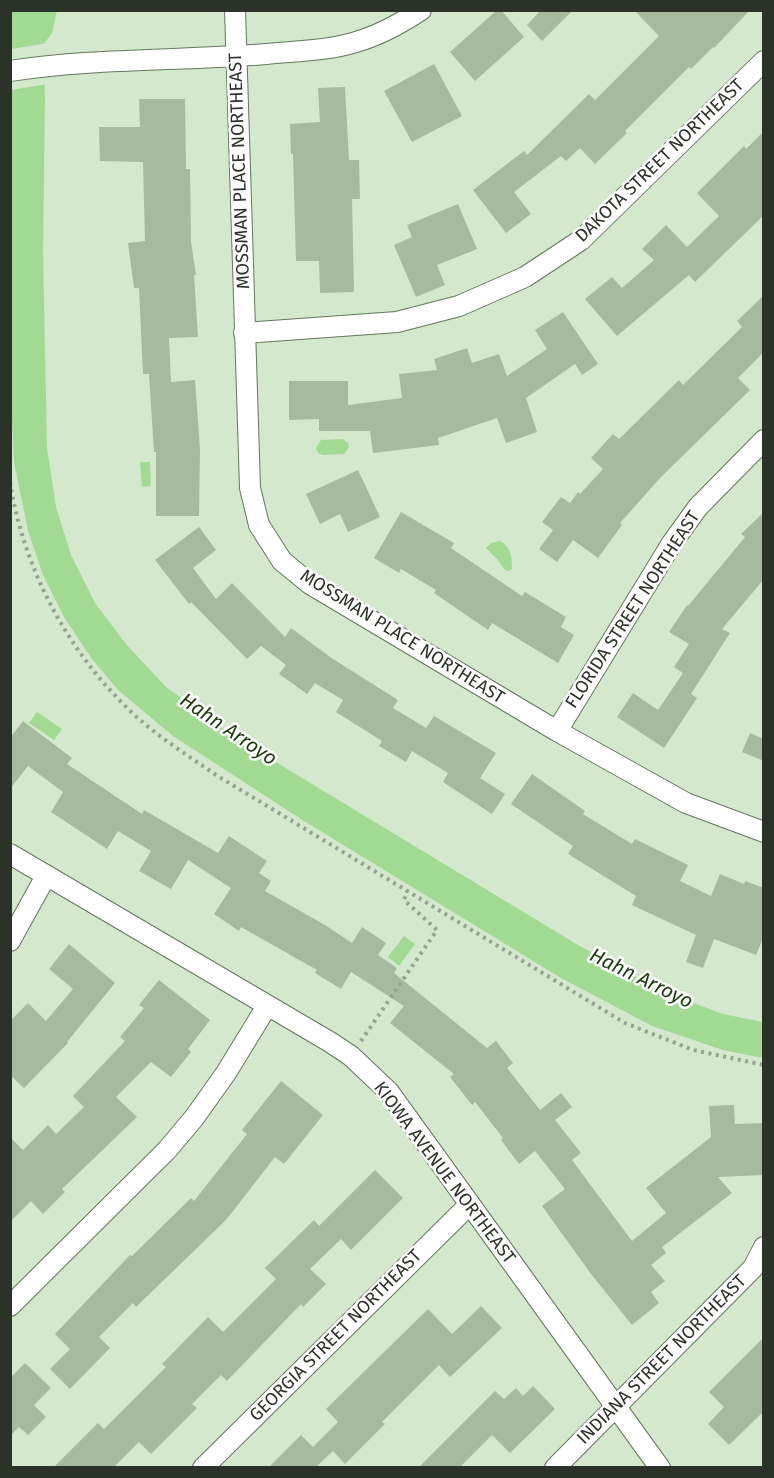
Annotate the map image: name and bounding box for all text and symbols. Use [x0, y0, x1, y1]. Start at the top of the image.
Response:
street label: MOSSMAN PLACE NORTHEAST [225, 52, 255, 290]
street label: DAKOTA STREET NORTHEAST [571, 75, 749, 247]
street label: FLORIDA STREET NORTHEAST [561, 507, 705, 713]
street label: MOSSMAN PLACE NORTHEAST [296, 565, 508, 709]
water label: Hahn Arroyo [175, 689, 281, 771]
water label: Hahn Arroyo [585, 944, 697, 1014]
street label: KIOWA AVENUE NORTHEAST [369, 1078, 519, 1268]
street label: GEORGIA STREET NORTHEAST [246, 1246, 426, 1426]
street label: INDIANA STREET NORTHEAST [573, 1271, 751, 1449]

